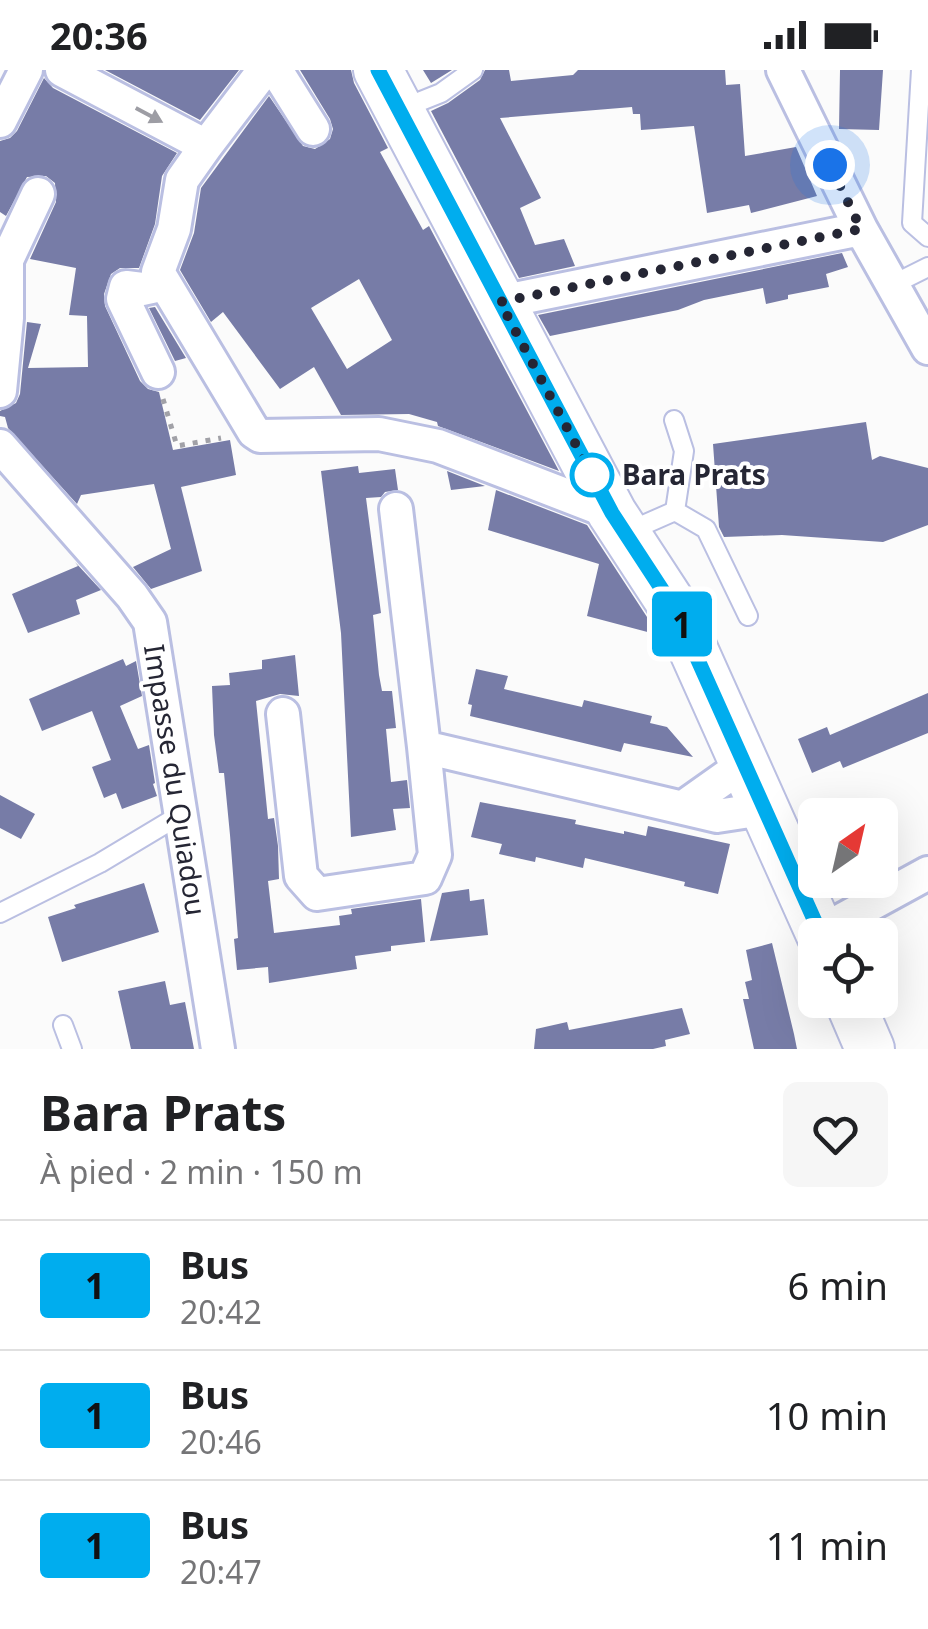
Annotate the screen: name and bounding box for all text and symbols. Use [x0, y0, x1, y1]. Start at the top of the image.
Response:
text: 20:36 [50, 9, 148, 61]
one-way arrow [134, 106, 163, 123]
your location [805, 140, 855, 190]
marker: Bara Prats [571, 454, 613, 496]
place label: Bara Prats [622, 455, 766, 493]
line badge: 1 [650, 592, 714, 656]
text: 1 [672, 601, 692, 648]
street label: Impasse du Quiadou [136, 642, 216, 918]
north arrow [798, 798, 898, 898]
map controls [798, 798, 898, 1018]
button: locate [798, 918, 898, 1018]
text: Bara Prats [40, 1080, 286, 1145]
button: heart [783, 1082, 888, 1187]
text: À pied · 2 min · 150 m [40, 1150, 363, 1193]
text: Bus [180, 1238, 249, 1290]
text: 6 min [788, 1259, 888, 1311]
text: 1 [85, 1262, 105, 1309]
text: 20:42 [180, 1290, 262, 1333]
text: Bus [180, 1368, 249, 1420]
text: 10 min [766, 1389, 888, 1441]
text: 1 [85, 1392, 105, 1439]
text: 20:46 [180, 1420, 262, 1463]
text: Bus [180, 1498, 249, 1550]
text: 11 min [766, 1519, 888, 1571]
text: 1 [85, 1522, 105, 1569]
text: 20:47 [180, 1550, 262, 1593]

